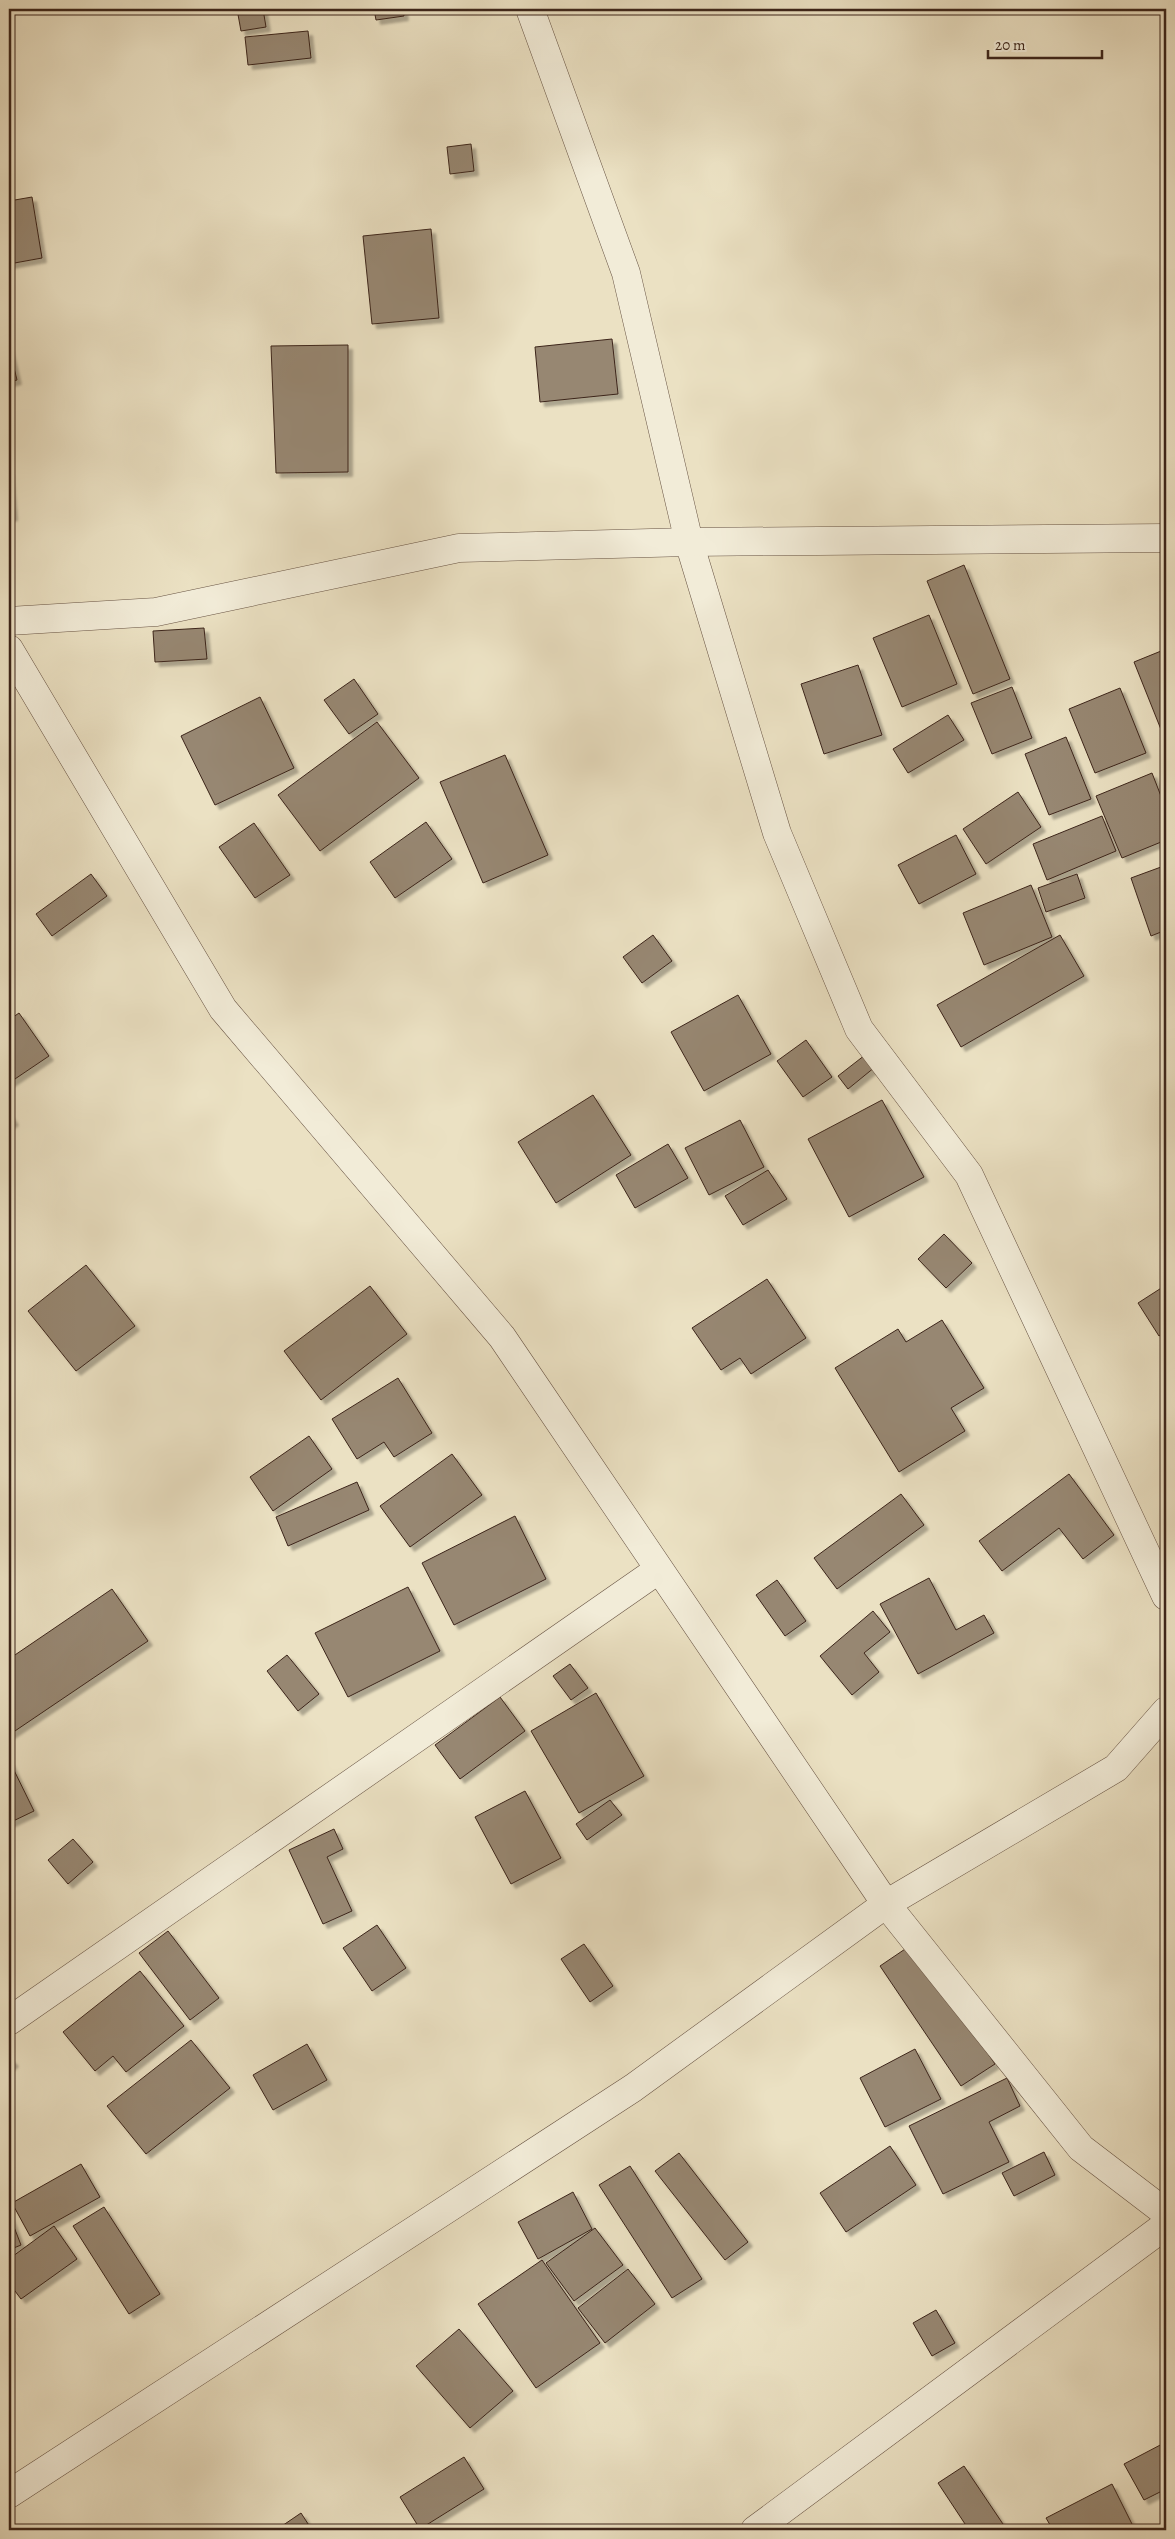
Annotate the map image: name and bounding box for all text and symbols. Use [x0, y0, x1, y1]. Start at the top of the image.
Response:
scale bar [988, 28, 1101, 60]
text: 20 m [995, 35, 1026, 55]

